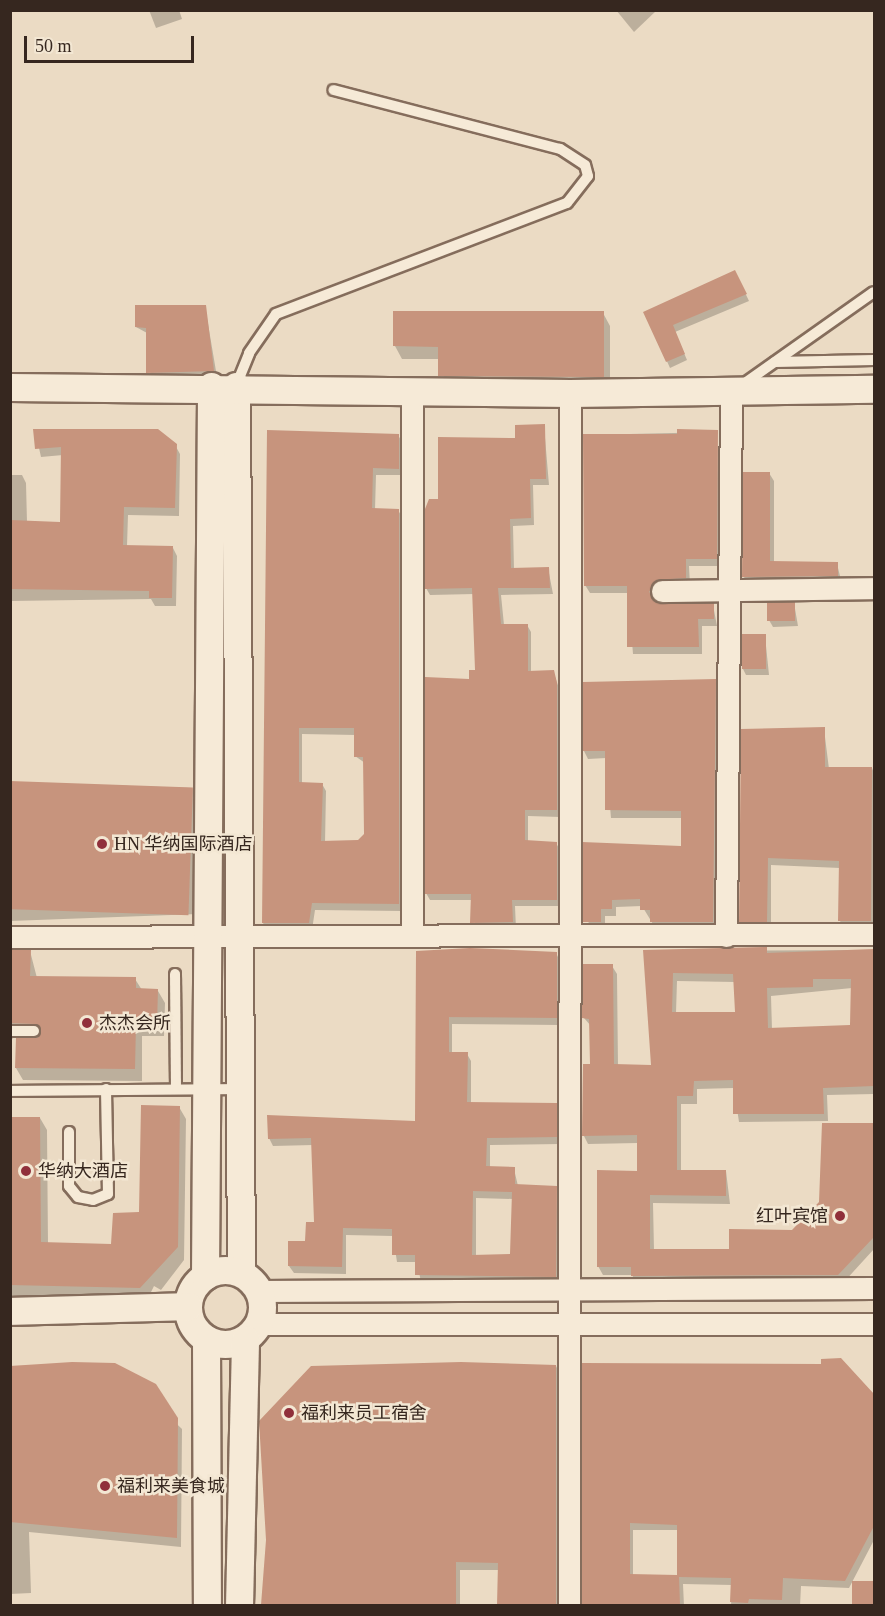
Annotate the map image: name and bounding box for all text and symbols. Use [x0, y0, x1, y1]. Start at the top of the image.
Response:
scale bar [27, 24, 196, 62]
text: 50 m [35, 36, 72, 56]
place label: HN 华纳国际酒店 [114, 833, 252, 855]
marker: HN 华纳国际酒店 [95, 837, 109, 851]
place label: 杰杰会所 [99, 1012, 171, 1034]
marker: 杰杰会所 [80, 1016, 94, 1030]
place label: 华纳大酒店 [38, 1160, 128, 1182]
marker: 华纳大酒店 [19, 1164, 33, 1178]
place label: 红叶宾馆 [756, 1205, 828, 1227]
marker: 红叶宾馆 [833, 1209, 847, 1223]
place label: 福利来员工宿舍 [301, 1402, 427, 1424]
marker: 福利来员工宿舍 [282, 1406, 296, 1420]
place label: 福利来美食城 [117, 1475, 225, 1497]
marker: 福利来美食城 [98, 1479, 112, 1493]

